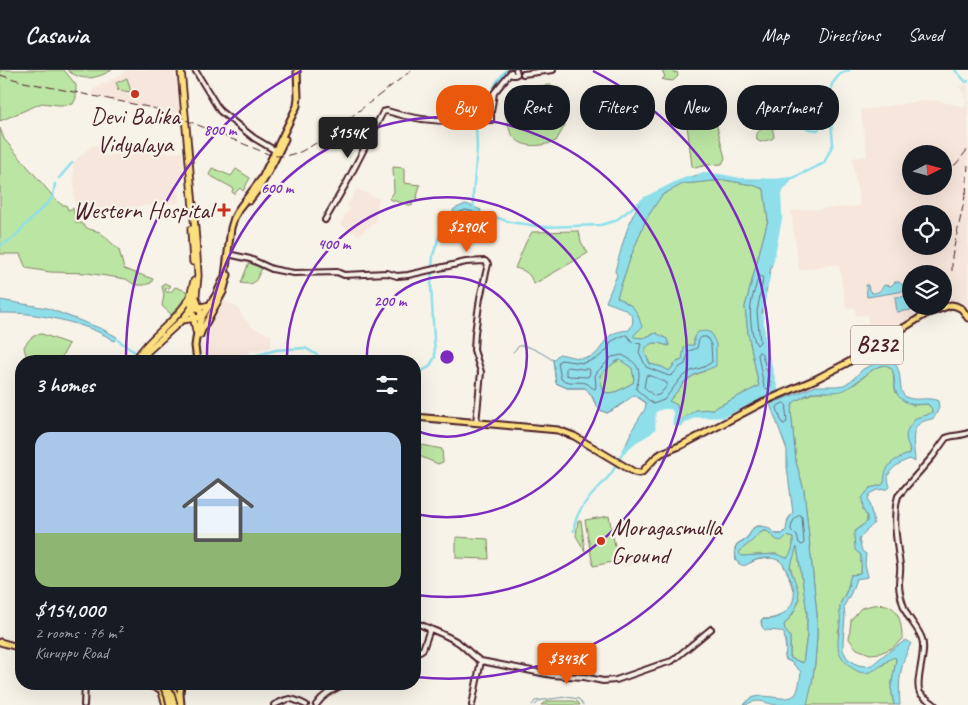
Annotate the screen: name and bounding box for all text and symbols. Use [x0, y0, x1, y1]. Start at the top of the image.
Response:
text: Casavia [25, 20, 89, 50]
text: Map [762, 24, 789, 46]
text: Directions [817, 24, 880, 46]
text: Saved [908, 24, 943, 46]
chip: Buy [436, 85, 494, 130]
chip: Rent [504, 85, 570, 130]
chip: Filters [580, 85, 655, 130]
chip: New [665, 85, 727, 130]
chip: Apartment [737, 85, 839, 130]
marker: Devi Balika Vidyalaya [129, 88, 141, 100]
place label: Devi Balika Vidyalaya [90, 101, 181, 159]
pin: $154K [313, 116, 383, 159]
text: 800 m [204, 121, 238, 140]
text: $154K [330, 123, 366, 143]
north arrow [902, 145, 952, 195]
map controls [902, 145, 952, 315]
text: 600 m [261, 179, 295, 198]
place label: Western Hospital [73, 195, 217, 225]
marker: Western Hospital [217, 203, 231, 217]
button: locate [902, 205, 952, 255]
pin: $290K [432, 210, 502, 253]
text: $290K [449, 217, 485, 237]
text: 400 m [318, 235, 352, 254]
button: layers [902, 265, 952, 315]
text: 200 m [374, 292, 408, 311]
road number: B232 [851, 326, 903, 364]
centre of rings [438, 348, 456, 366]
icon: filters [373, 371, 401, 399]
text: 3 homes [35, 372, 94, 398]
icon: home [173, 465, 263, 555]
place label: Moragasmulla Ground [611, 512, 723, 570]
marker: Moragasmulla Ground [595, 535, 607, 547]
text: $154,000 [35, 597, 105, 623]
text: 2 rooms · 76 m² [35, 623, 121, 643]
pin: $343K [532, 642, 602, 685]
text: Kuruppu Road [35, 643, 108, 663]
text: $343K [549, 649, 585, 669]

